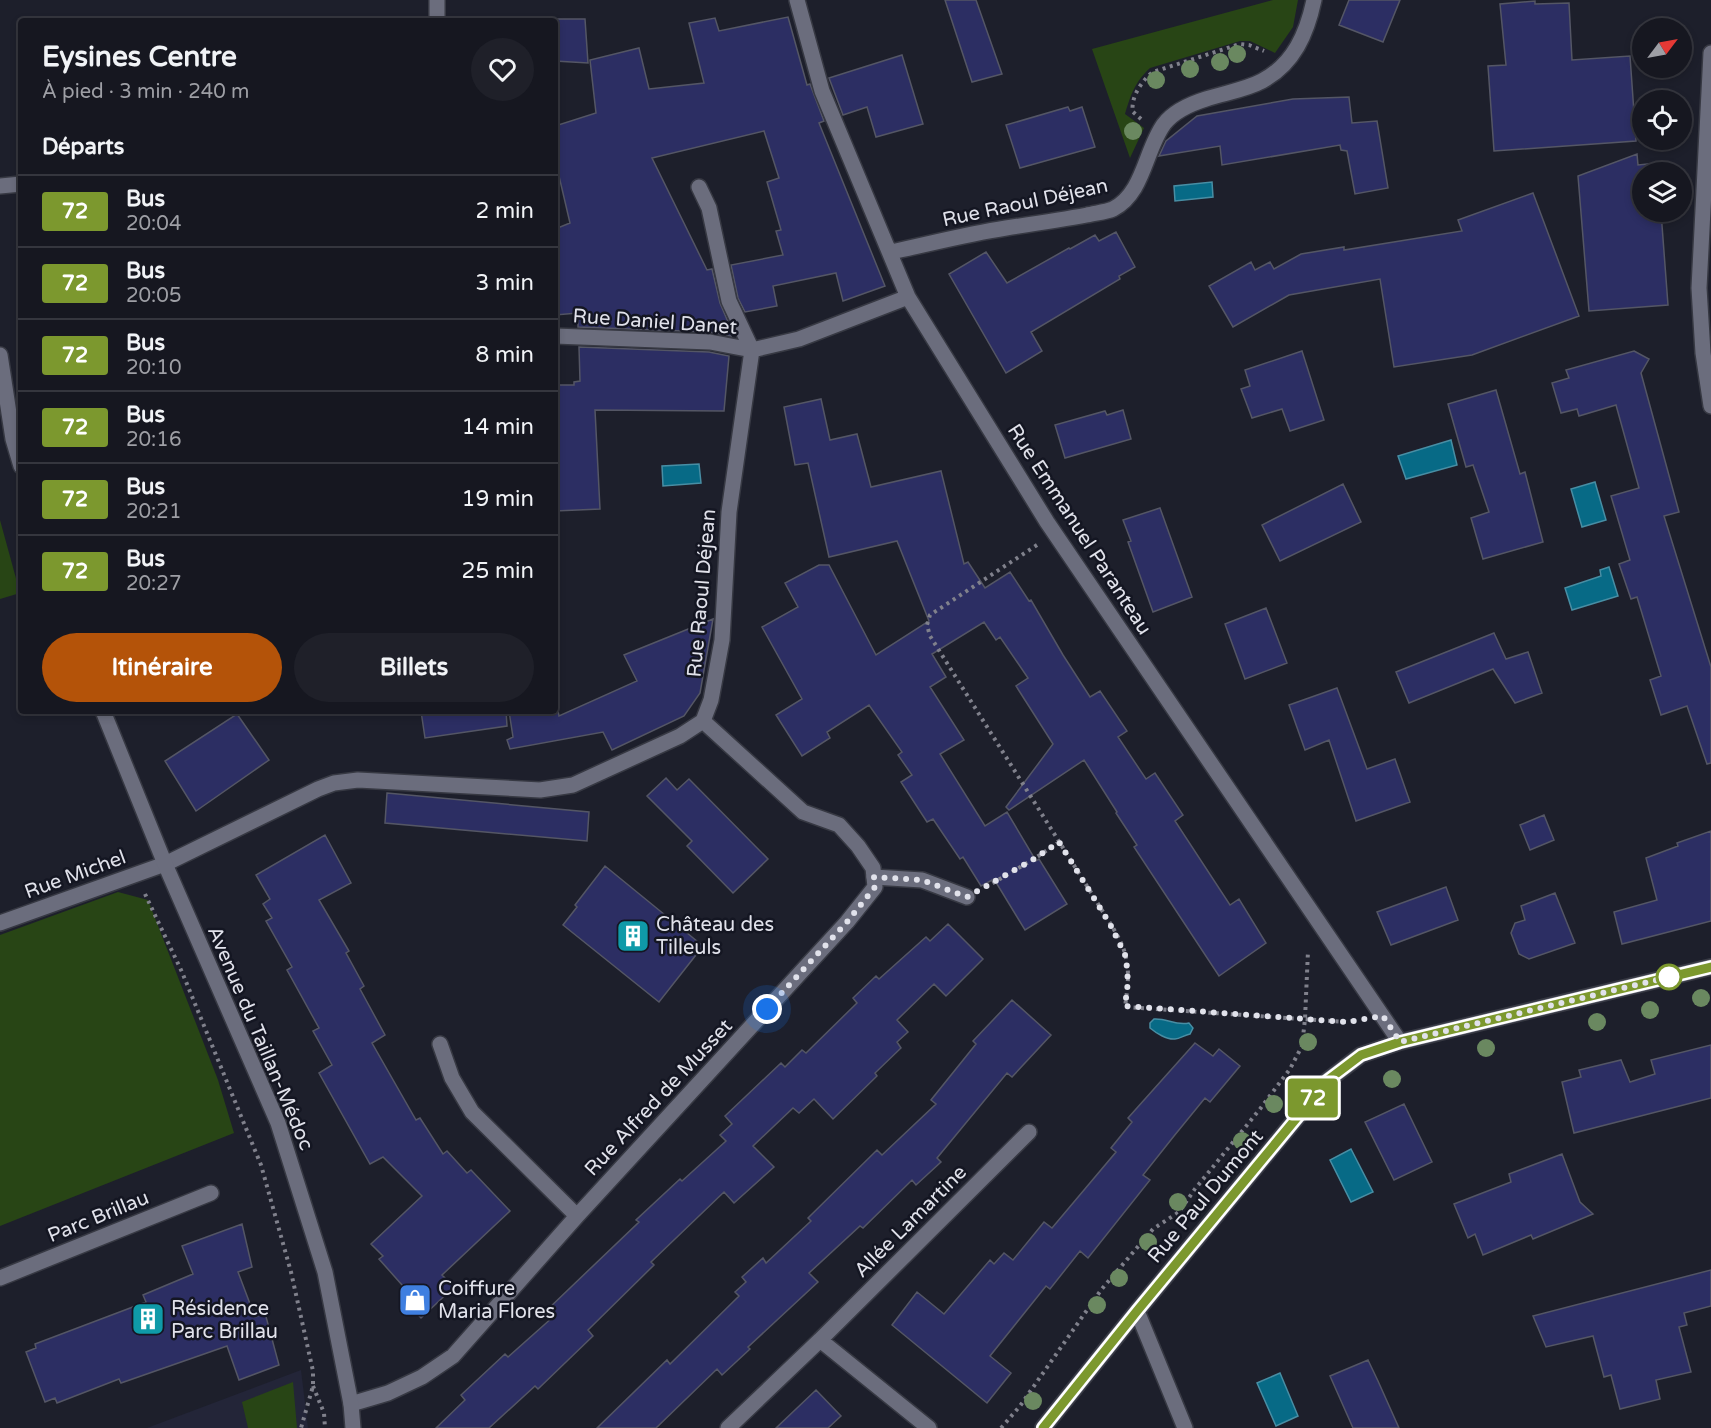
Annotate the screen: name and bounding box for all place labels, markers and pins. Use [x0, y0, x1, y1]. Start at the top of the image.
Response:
place label: Château des Tilleuls [656, 913, 774, 960]
building icon: Château des Tilleuls [615, 918, 651, 954]
unlabelled marker [1656, 964, 1682, 990]
place label: Coiffure Maria Flores [438, 1277, 555, 1324]
shop icon: Coiffure Maria Flores [397, 1282, 433, 1318]
place label: Résidence Parc Brillau [171, 1297, 278, 1344]
building icon: Résidence Parc Brillau [130, 1301, 166, 1337]

